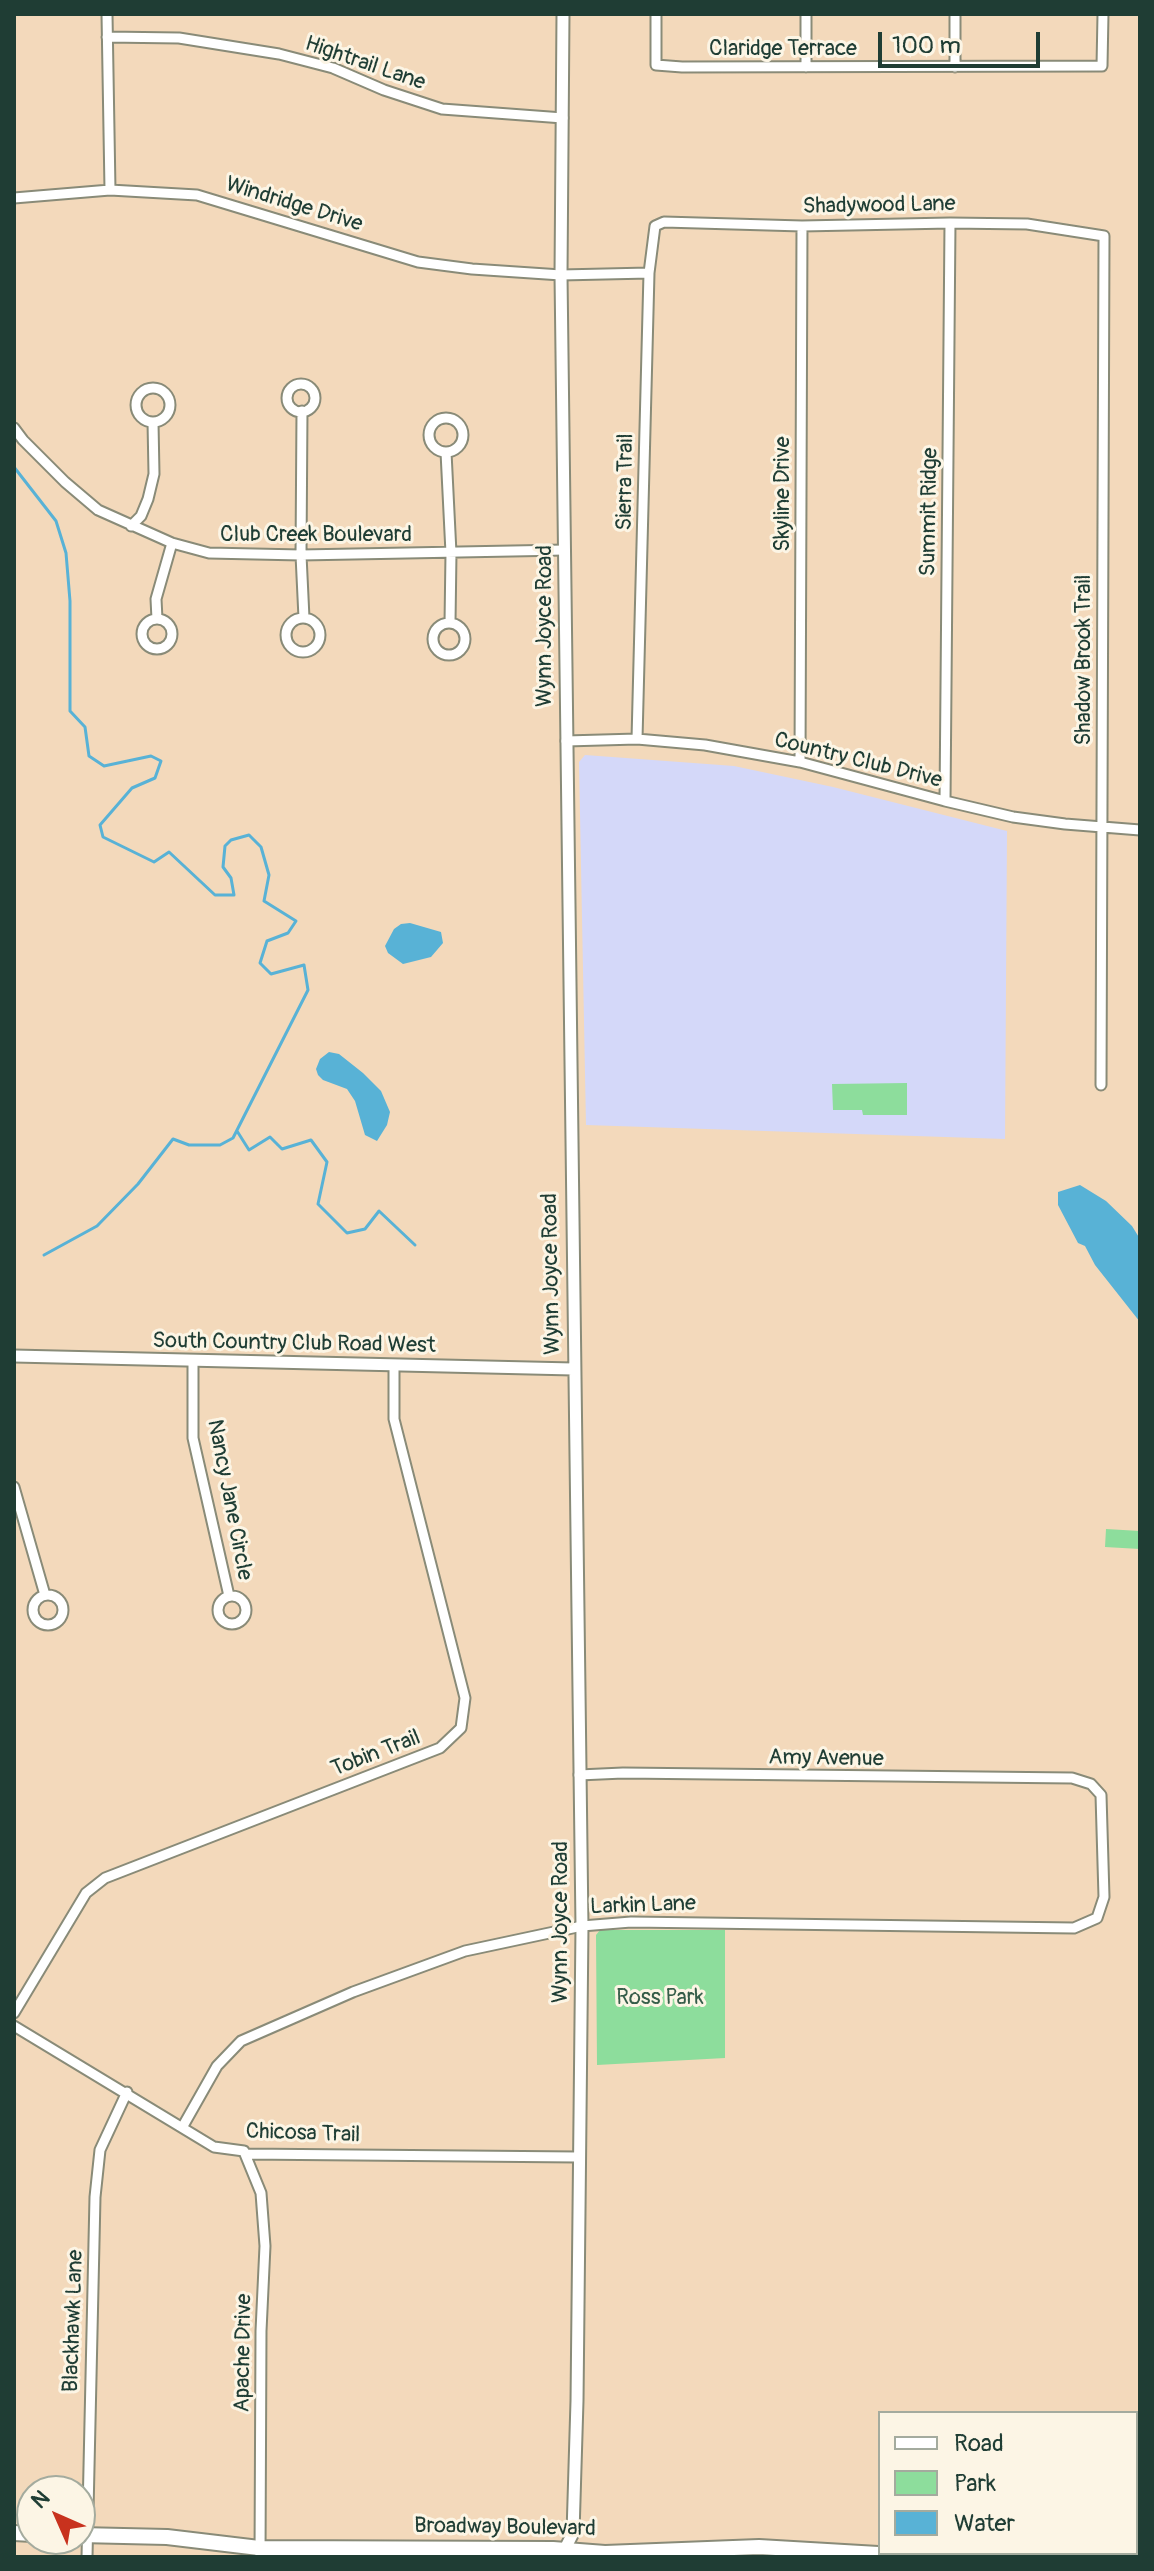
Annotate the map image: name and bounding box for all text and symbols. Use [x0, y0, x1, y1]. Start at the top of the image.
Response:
scale bar [882, 16, 1044, 66]
street label: Hightrail Lane [301, 31, 429, 97]
text: 100 m [892, 31, 961, 60]
street label: Claridge Terrace [709, 36, 857, 62]
street label: Windridge Drive [222, 172, 366, 238]
street label: Shadywood Lane [802, 191, 956, 221]
street label: Sierra Trail [612, 433, 640, 531]
street label: Skyline Drive [770, 436, 796, 552]
street label: Summit Ridge [916, 447, 944, 577]
street label: Club Creek Boulevard [220, 522, 412, 548]
street label: Wynn Joyce Road [532, 545, 558, 707]
street label: Shadow Brook Trail [1071, 574, 1097, 746]
street label: Country Club Drive [771, 727, 945, 795]
street label: Wynn Joyce Road [537, 1193, 567, 1355]
street label: South Country Club Road West [152, 1328, 436, 1360]
street label: Nancy Jane Circle [200, 1417, 258, 1583]
street label: Tobin Trail [328, 1725, 424, 1783]
street label: Amy Avenue [768, 1745, 884, 1773]
street label: Wynn Joyce Road [548, 1841, 574, 2003]
street label: Larkin Lane [590, 1891, 696, 1921]
park label: Ross Park [616, 1985, 704, 2011]
street label: Chicosa Trail [245, 2119, 361, 2149]
street label: Blackhawk Lane [58, 2249, 90, 2393]
street label: Apache Drive [230, 2293, 258, 2413]
legend [878, 2411, 1138, 2555]
text: Road [954, 2429, 1004, 2458]
text: Park [954, 2469, 996, 2498]
north arrow [16, 2475, 96, 2555]
text: N [25, 2484, 56, 2515]
text: Water [954, 2509, 1015, 2538]
street label: Broadway Boulevard [414, 2513, 596, 2543]

